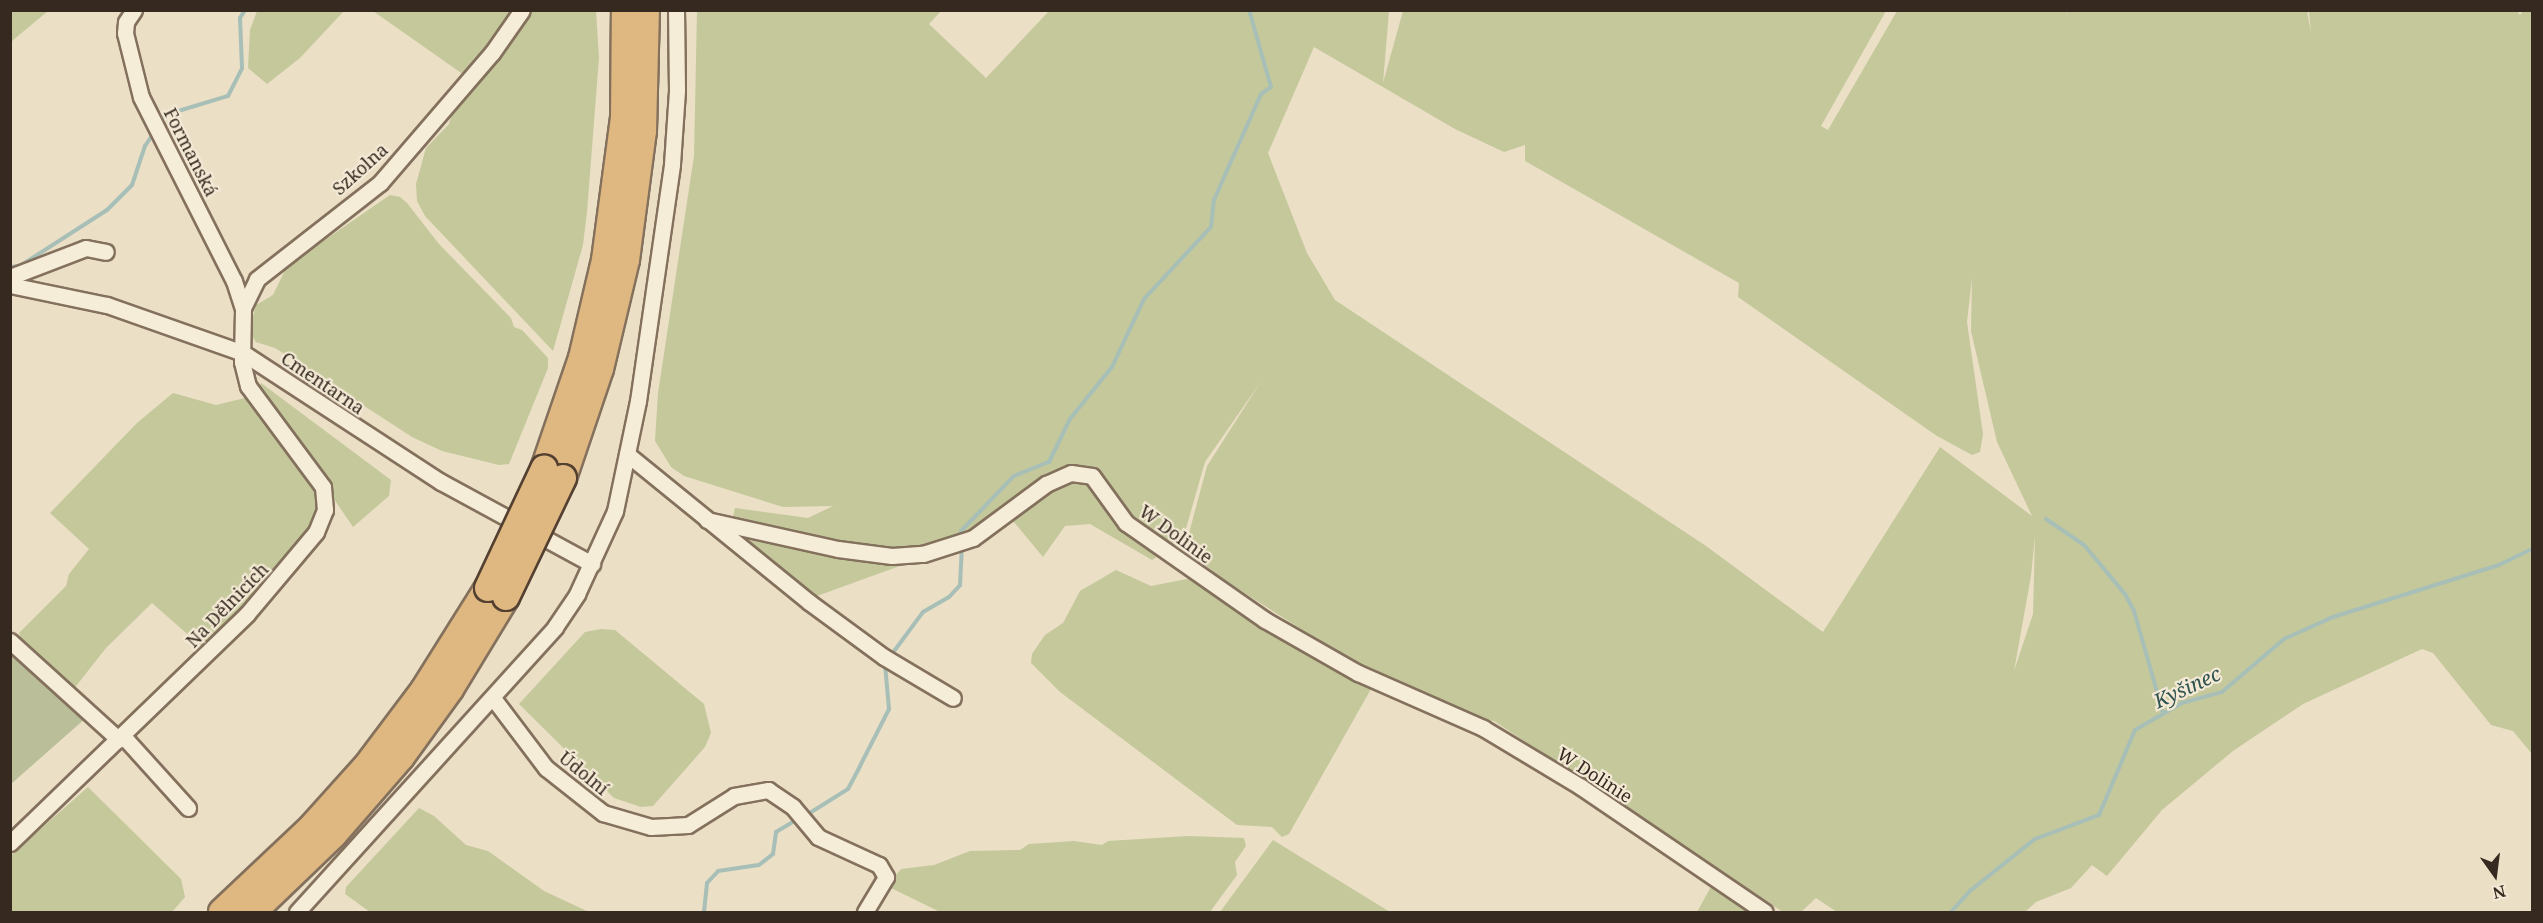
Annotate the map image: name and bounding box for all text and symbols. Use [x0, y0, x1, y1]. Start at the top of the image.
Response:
street label: Formanská [160, 104, 222, 200]
street label: Szkolna [328, 139, 392, 199]
street label: Cmentarna [277, 347, 369, 419]
street label: W Dolinie [1135, 500, 1217, 568]
street label: Na Dělnicích [181, 558, 273, 652]
water label: Kyšinec [2150, 661, 2224, 713]
street label: W Dolinie [1553, 743, 1637, 807]
street label: Údolní [555, 747, 613, 799]
north arrow [2465, 845, 2525, 905]
text: N [2491, 880, 2508, 905]

